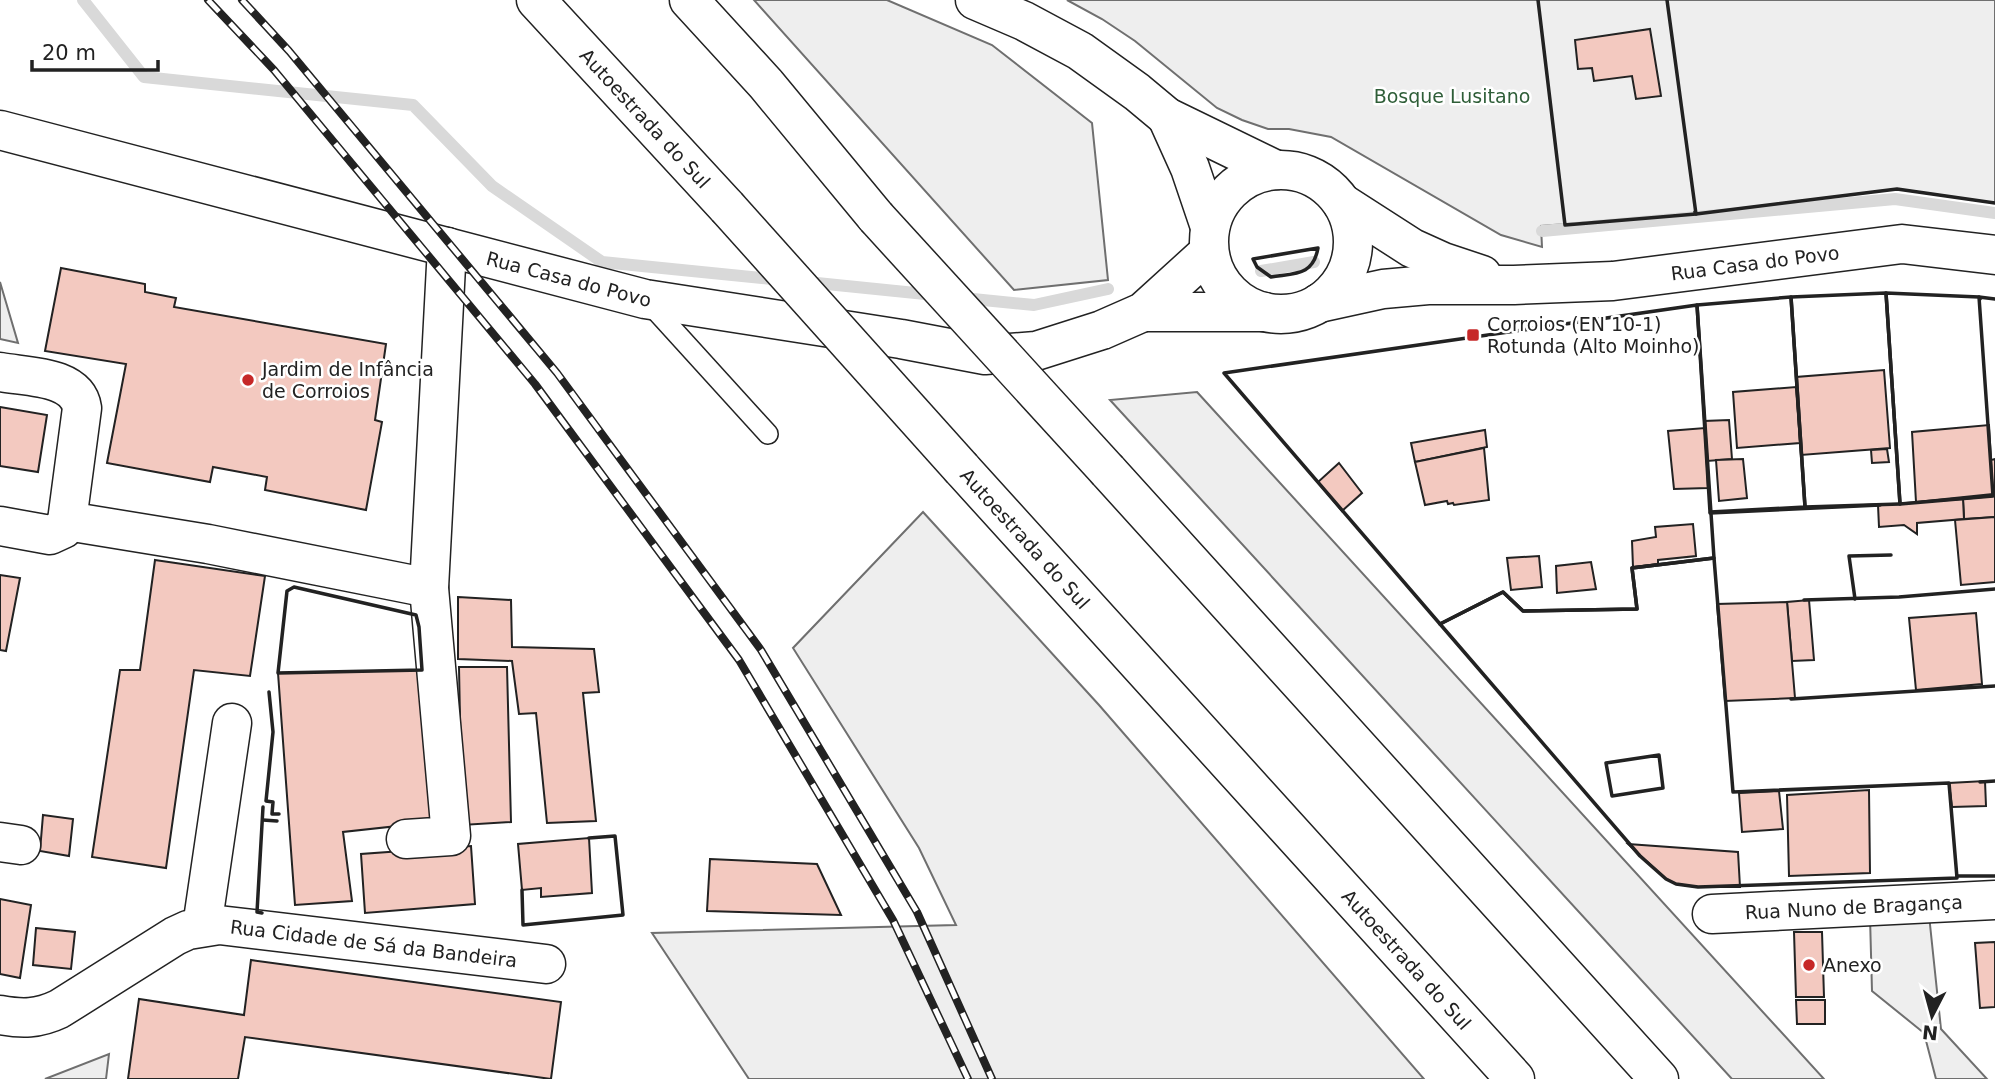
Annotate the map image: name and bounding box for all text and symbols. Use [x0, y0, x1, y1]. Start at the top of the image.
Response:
scale bar [32, 28, 158, 72]
text: 20 m [42, 41, 96, 65]
street label: Autoestrada do Sul [576, 44, 715, 192]
park label: Bosque Lusitano [1374, 85, 1530, 107]
street label: Rua Casa do Povo [1670, 241, 1841, 284]
street label: Rua Casa do Povo [484, 247, 653, 311]
place label: Corroios (EN 10-1) Rotunda (Alto Moinho) [1487, 313, 1699, 357]
marker: Corroios (EN 10-1) Rotunda (Alto Moinho) [1465, 327, 1481, 343]
place label: Jardim de Infância de Corroios [261, 358, 434, 402]
marker: Jardim de Infância de Corroios [240, 372, 256, 388]
street label: Autoestrada do Sul [956, 464, 1094, 613]
street label: Autoestrada do Sul [1338, 885, 1476, 1034]
street label: Rua Nuno de Bragança [1744, 891, 1963, 923]
street label: Rua Cidade de Sá da Bandeira [229, 915, 518, 971]
place label: Anexo [1823, 954, 1882, 976]
marker: Anexo [1801, 957, 1817, 973]
north arrow [1897, 981, 1967, 1051]
text: N [1921, 1021, 1939, 1045]

